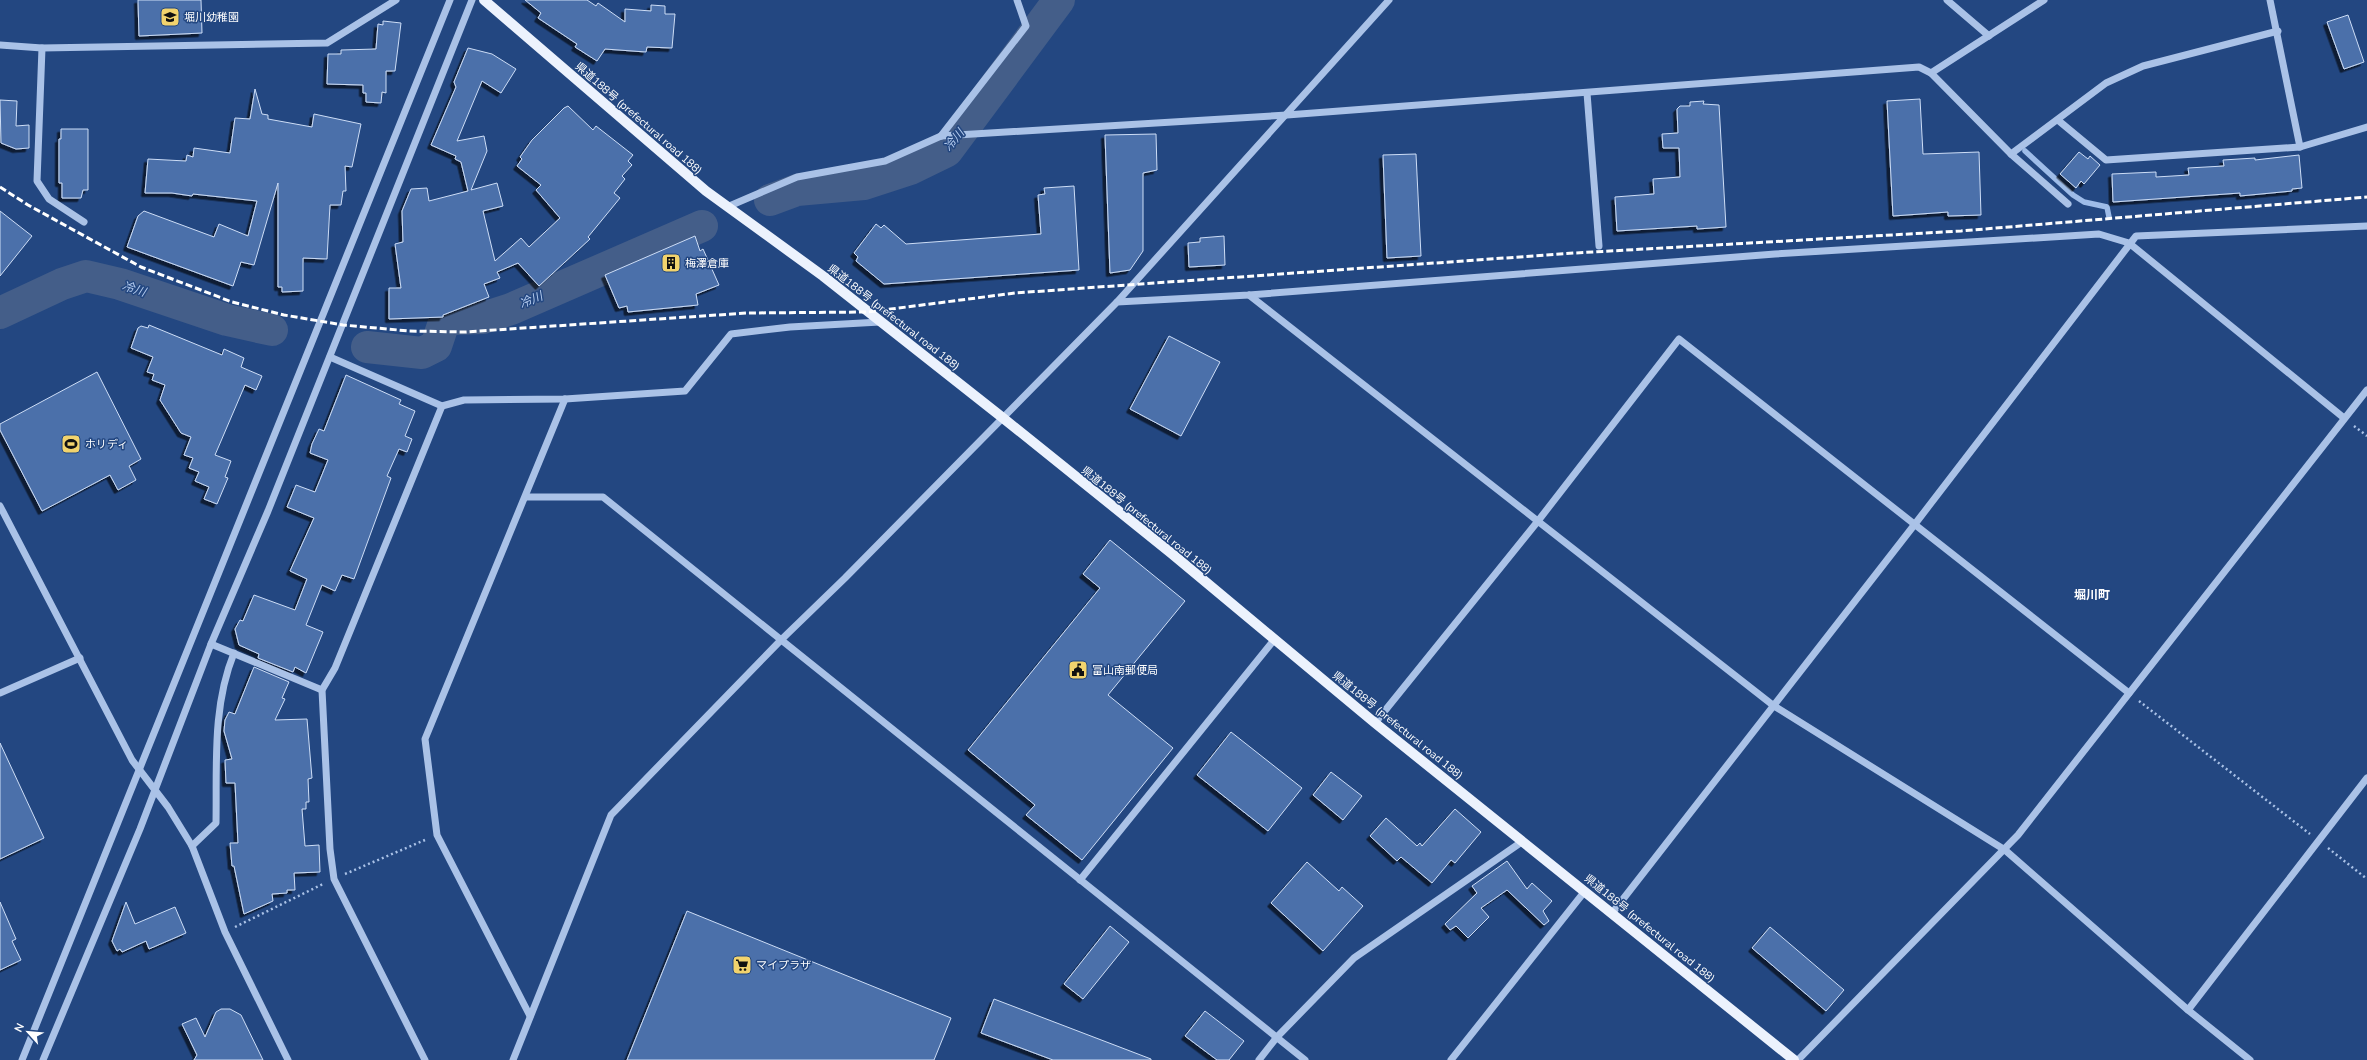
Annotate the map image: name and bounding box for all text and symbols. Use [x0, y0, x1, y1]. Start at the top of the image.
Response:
school or university icon: 堀川幼稚園 [159, 6, 181, 28]
place label: 堀川幼稚園 [184, 10, 239, 25]
street label: 県道188号 (prefectural road 188) [572, 59, 705, 178]
water label: 冷川 [940, 124, 969, 154]
building icon: 梅澤倉庫 [660, 252, 682, 274]
place label: 梅澤倉庫 [685, 256, 729, 271]
street label: 県道188号 (prefectural road 188) [825, 261, 963, 374]
water label: 冷川 [120, 278, 150, 301]
water label: 冷川 [517, 287, 547, 312]
sports icon: ホリディ [60, 433, 82, 455]
place label: ホリディ [85, 437, 128, 452]
street label: 県道188号 (prefectural road 188) [1078, 463, 1215, 578]
district label: 堀川町 [2074, 587, 2110, 603]
public building icon: 富山南郵便局 [1067, 659, 1089, 681]
place label: 富山南郵便局 [1092, 663, 1158, 678]
street label: 県道188号 (prefectural road 188) [1329, 668, 1466, 783]
street label: 県道188号 (prefectural road 188) [1581, 871, 1718, 986]
supermarket icon: マイプラザ [731, 954, 753, 976]
place label: マイプラザ [756, 958, 811, 973]
north arrow [8, 1012, 48, 1052]
text: N [11, 1021, 28, 1035]

